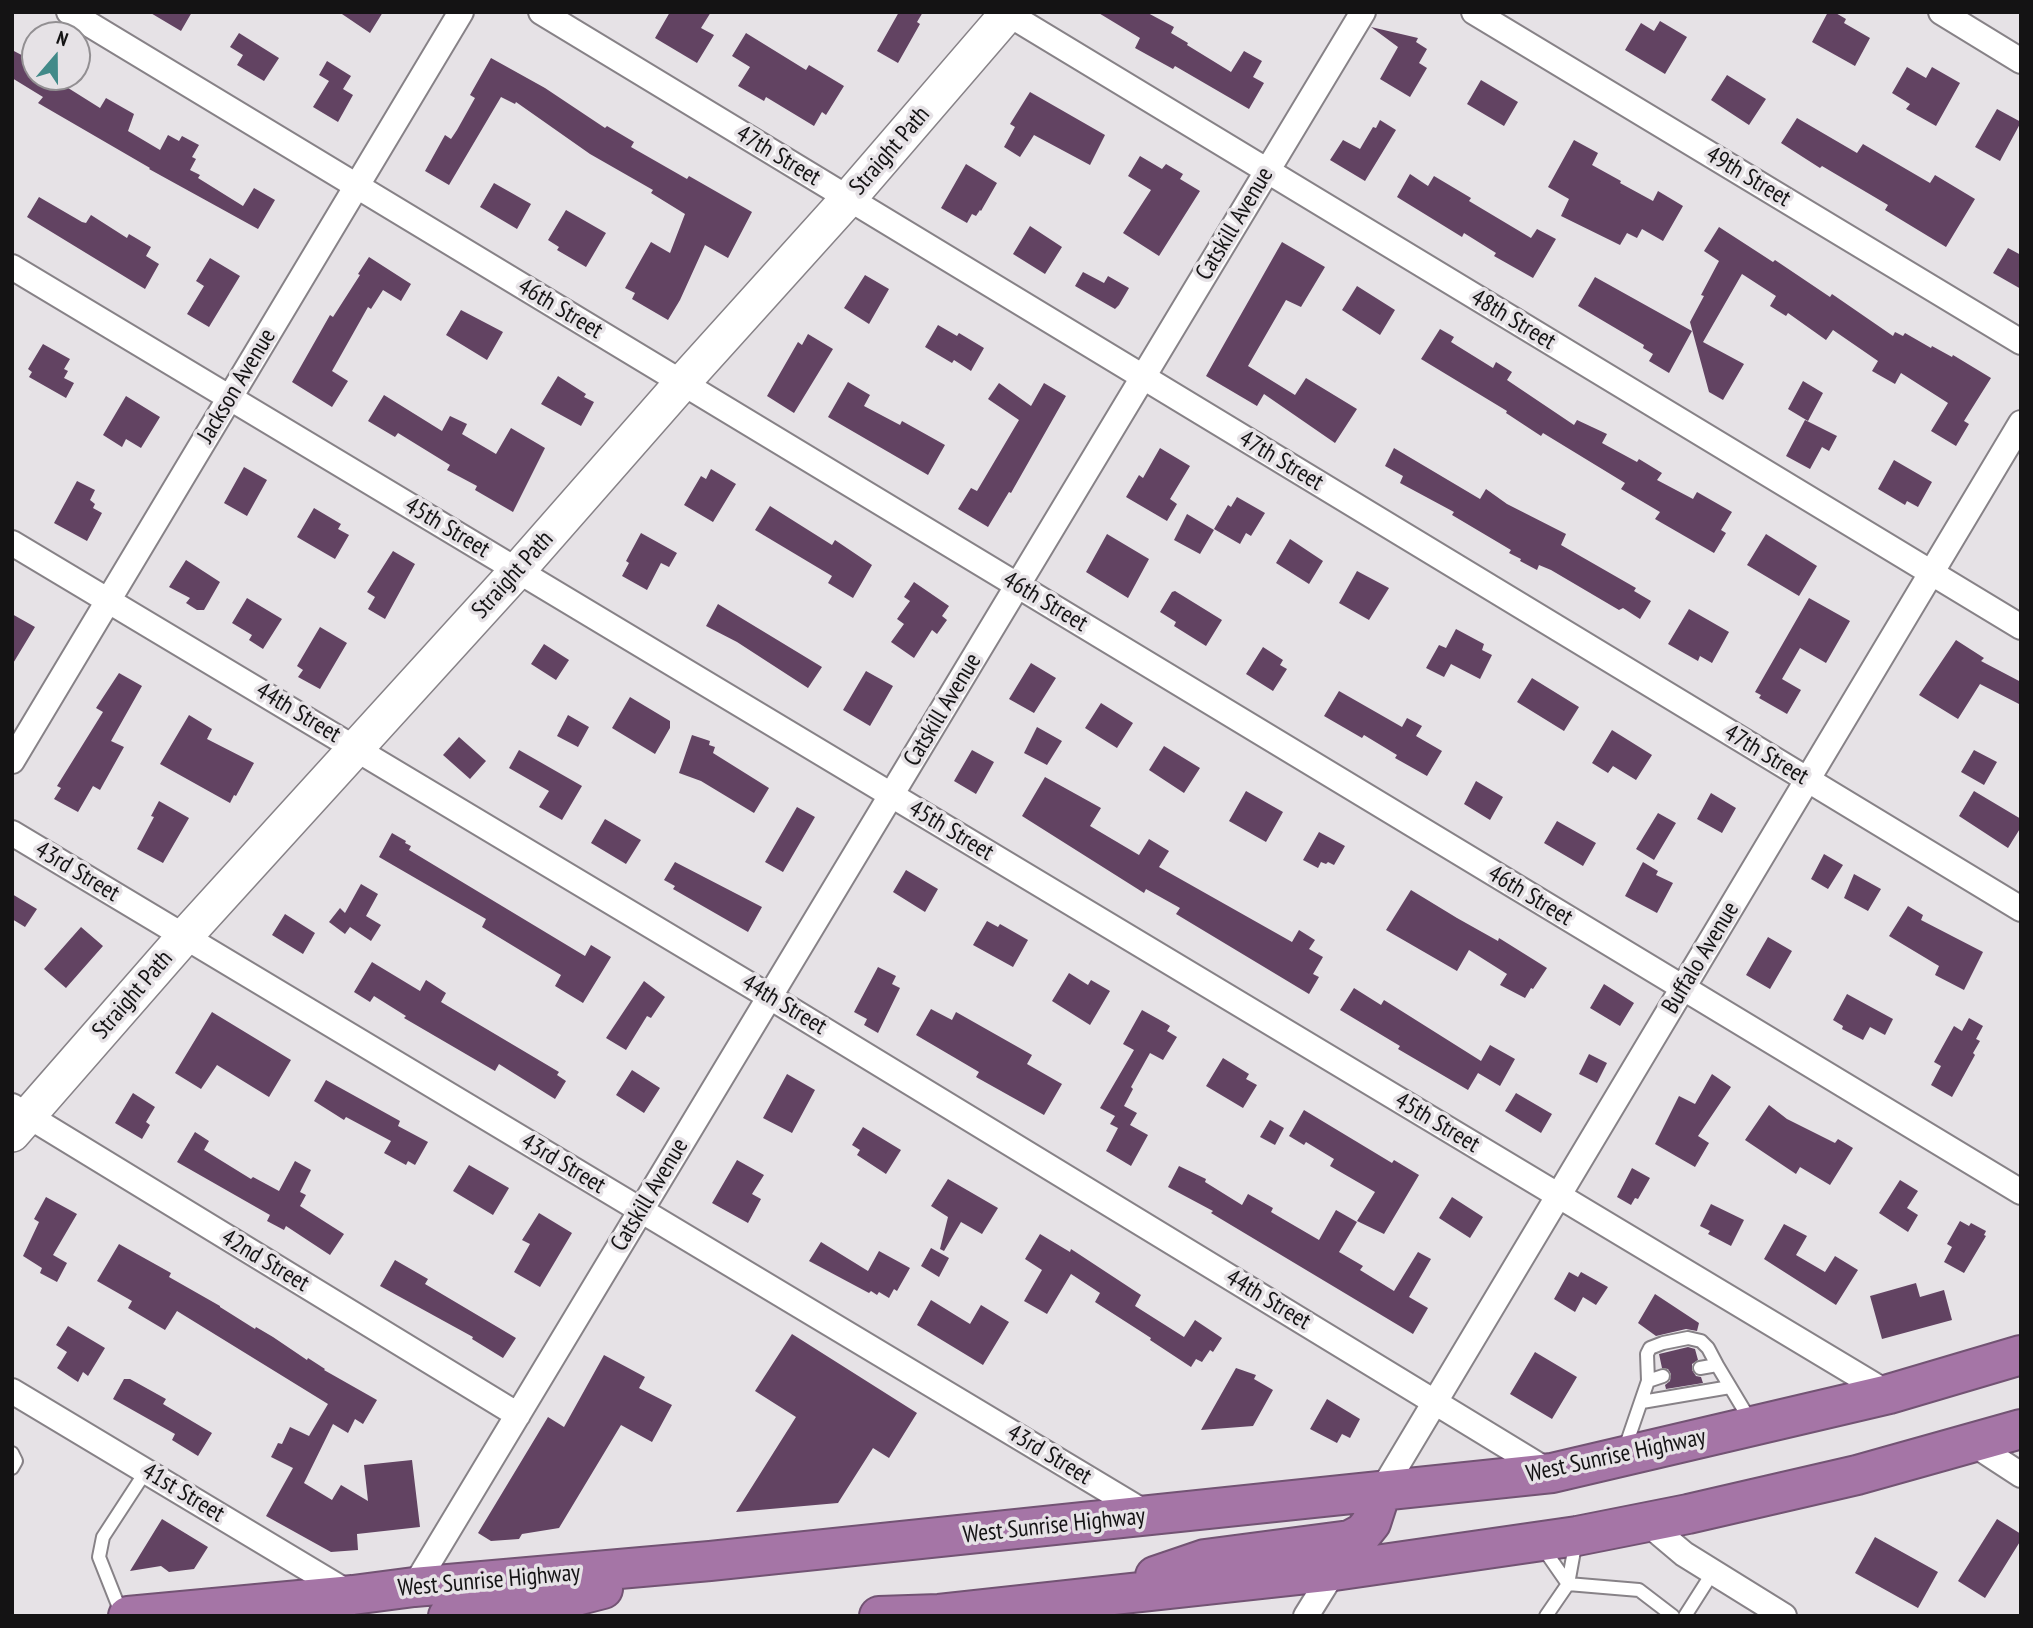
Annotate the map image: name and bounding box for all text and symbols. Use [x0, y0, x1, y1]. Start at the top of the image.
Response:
north arrow [21, 21, 91, 91]
text: N [54, 25, 71, 51]
street label: Straight Path [844, 101, 936, 201]
street label: 47th Street [731, 120, 825, 192]
street label: 49th Street [1700, 141, 1796, 213]
street label: Catskill Avenue [1190, 162, 1280, 286]
street label: 46th Street [512, 273, 608, 345]
street label: 48th Street [1465, 284, 1561, 356]
street label: Jackson Avenue [192, 324, 282, 448]
street label: 47th Street [1234, 425, 1328, 497]
street label: 45th Street [399, 492, 495, 564]
street label: Straight Path [466, 525, 560, 625]
street label: 46th Street [997, 566, 1093, 638]
street label: Catskill Avenue [898, 648, 988, 772]
street label: 44th Street [250, 677, 346, 749]
street label: 47th Street [1719, 719, 1813, 791]
street label: 45th Street [903, 795, 999, 867]
street label: 43rd Street [30, 836, 124, 908]
street label: 46th Street [1482, 860, 1578, 932]
street label: Buffalo Avenue [1656, 897, 1746, 1019]
street label: Straight Path [87, 945, 179, 1045]
street label: 44th Street [736, 969, 832, 1041]
street label: 45th Street [1389, 1087, 1485, 1159]
street label: 43rd Street [516, 1128, 610, 1200]
street label: Catskill Avenue [605, 1133, 695, 1257]
street label: 42nd Street [216, 1224, 314, 1298]
street label: 44th Street [1220, 1264, 1316, 1336]
street label: 43rd Street [1002, 1419, 1096, 1491]
street label: West Sunrise Highway [1524, 1423, 1708, 1489]
street label: 41st Street [137, 1457, 229, 1529]
street label: West Sunrise Highway [962, 1502, 1146, 1550]
street label: West Sunrise Highway [397, 1559, 581, 1603]

